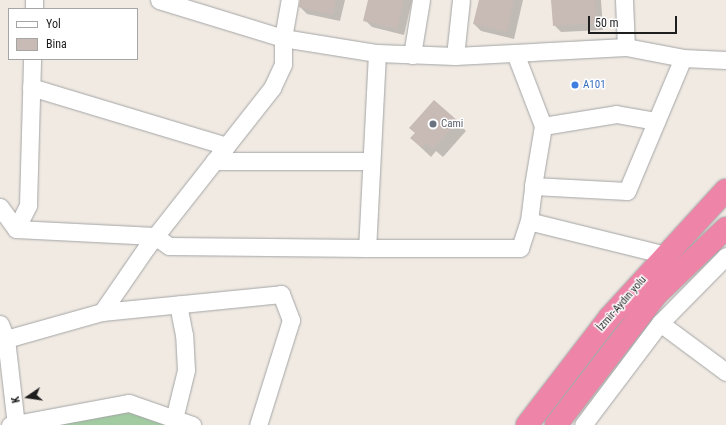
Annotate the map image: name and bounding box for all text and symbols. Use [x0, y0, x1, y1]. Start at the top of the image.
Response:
legend [8, 8, 138, 60]
scale bar [590, 8, 679, 34]
text: 50 m [595, 16, 619, 30]
text: Yol [46, 17, 61, 31]
text: Bina [46, 37, 67, 51]
place label: A101 [583, 78, 606, 92]
marker: A101 [570, 80, 580, 90]
place label: Cami [441, 117, 463, 131]
marker: Cami [428, 119, 438, 129]
street label: İzmir-Aydın yolu [594, 274, 650, 334]
north arrow [8, 377, 48, 417]
text: K [9, 395, 23, 404]

